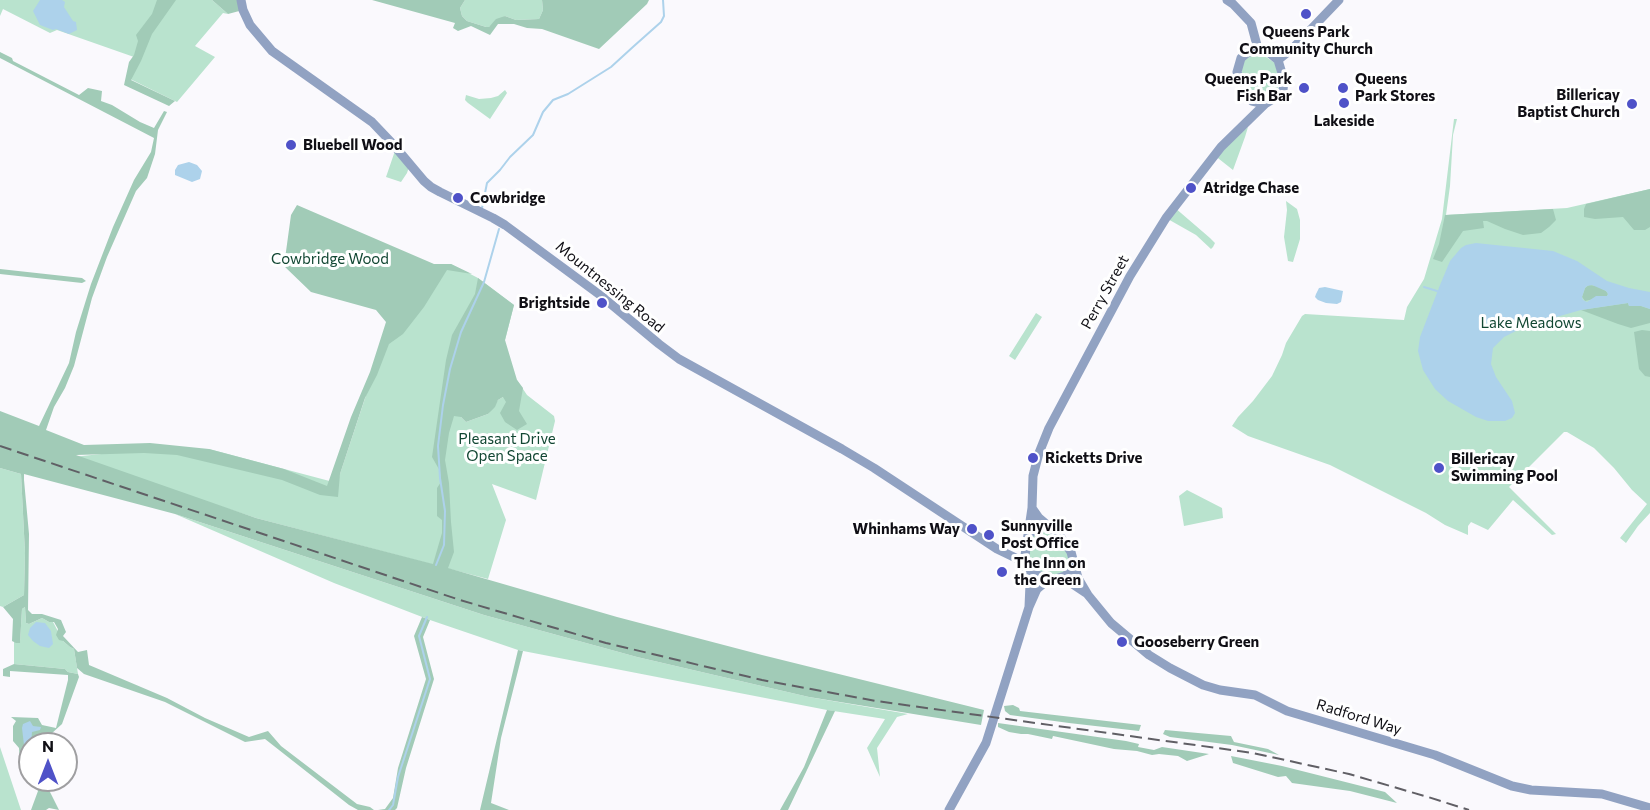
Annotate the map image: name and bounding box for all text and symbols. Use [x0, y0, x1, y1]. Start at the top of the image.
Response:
marker: Queens Park Community Church [1299, 7, 1313, 21]
place label: Queens Park Community Church [1239, 23, 1373, 58]
place label: Queens Park Fish Bar [1204, 70, 1292, 105]
place label: Queens Park Stores [1355, 70, 1435, 105]
marker: Queens Park Fish Bar [1297, 81, 1311, 95]
marker: Queens Park Stores [1336, 81, 1350, 95]
place label: Billericay Baptist Church [1517, 86, 1620, 121]
marker: Lakeside [1337, 96, 1351, 110]
marker: Billericay Baptist Church [1625, 97, 1639, 111]
place label: Lakeside [1314, 112, 1374, 130]
place label: Bluebell Wood [303, 136, 403, 154]
marker: Bluebell Wood [284, 138, 298, 152]
place label: Atridge Chase [1203, 179, 1299, 197]
marker: Atridge Chase [1184, 181, 1198, 195]
place label: Cowbridge [470, 189, 545, 207]
marker: Cowbridge [451, 191, 465, 205]
street label: Mountnessing Road [552, 238, 668, 336]
park label: Cowbridge Wood [271, 250, 389, 268]
street label: Perry Street [1077, 252, 1133, 332]
place label: Brightside [519, 294, 590, 312]
marker: Brightside [595, 296, 609, 310]
park label: Lake Meadows [1480, 314, 1582, 332]
park label: Pleasant Drive Open Space [458, 430, 556, 465]
place label: Ricketts Drive [1045, 449, 1142, 467]
place label: Billericay Swimming Pool [1451, 450, 1558, 485]
marker: Ricketts Drive [1026, 451, 1040, 465]
marker: Billericay Swimming Pool [1432, 461, 1446, 475]
place label: Sunnyville Post Office [1001, 517, 1079, 552]
place label: Whinhams Way [852, 520, 960, 538]
marker: Whinhams Way [965, 522, 979, 536]
marker: Sunnyville Post Office [982, 528, 996, 542]
place label: The Inn on the Green [1014, 554, 1086, 589]
marker: The Inn on the Green [995, 565, 1009, 579]
place label: Gooseberry Green [1134, 633, 1259, 651]
marker: Gooseberry Green [1115, 635, 1129, 649]
street label: Radford Way [1314, 695, 1404, 739]
north arrow [18, 732, 78, 792]
text: N [42, 736, 54, 755]

